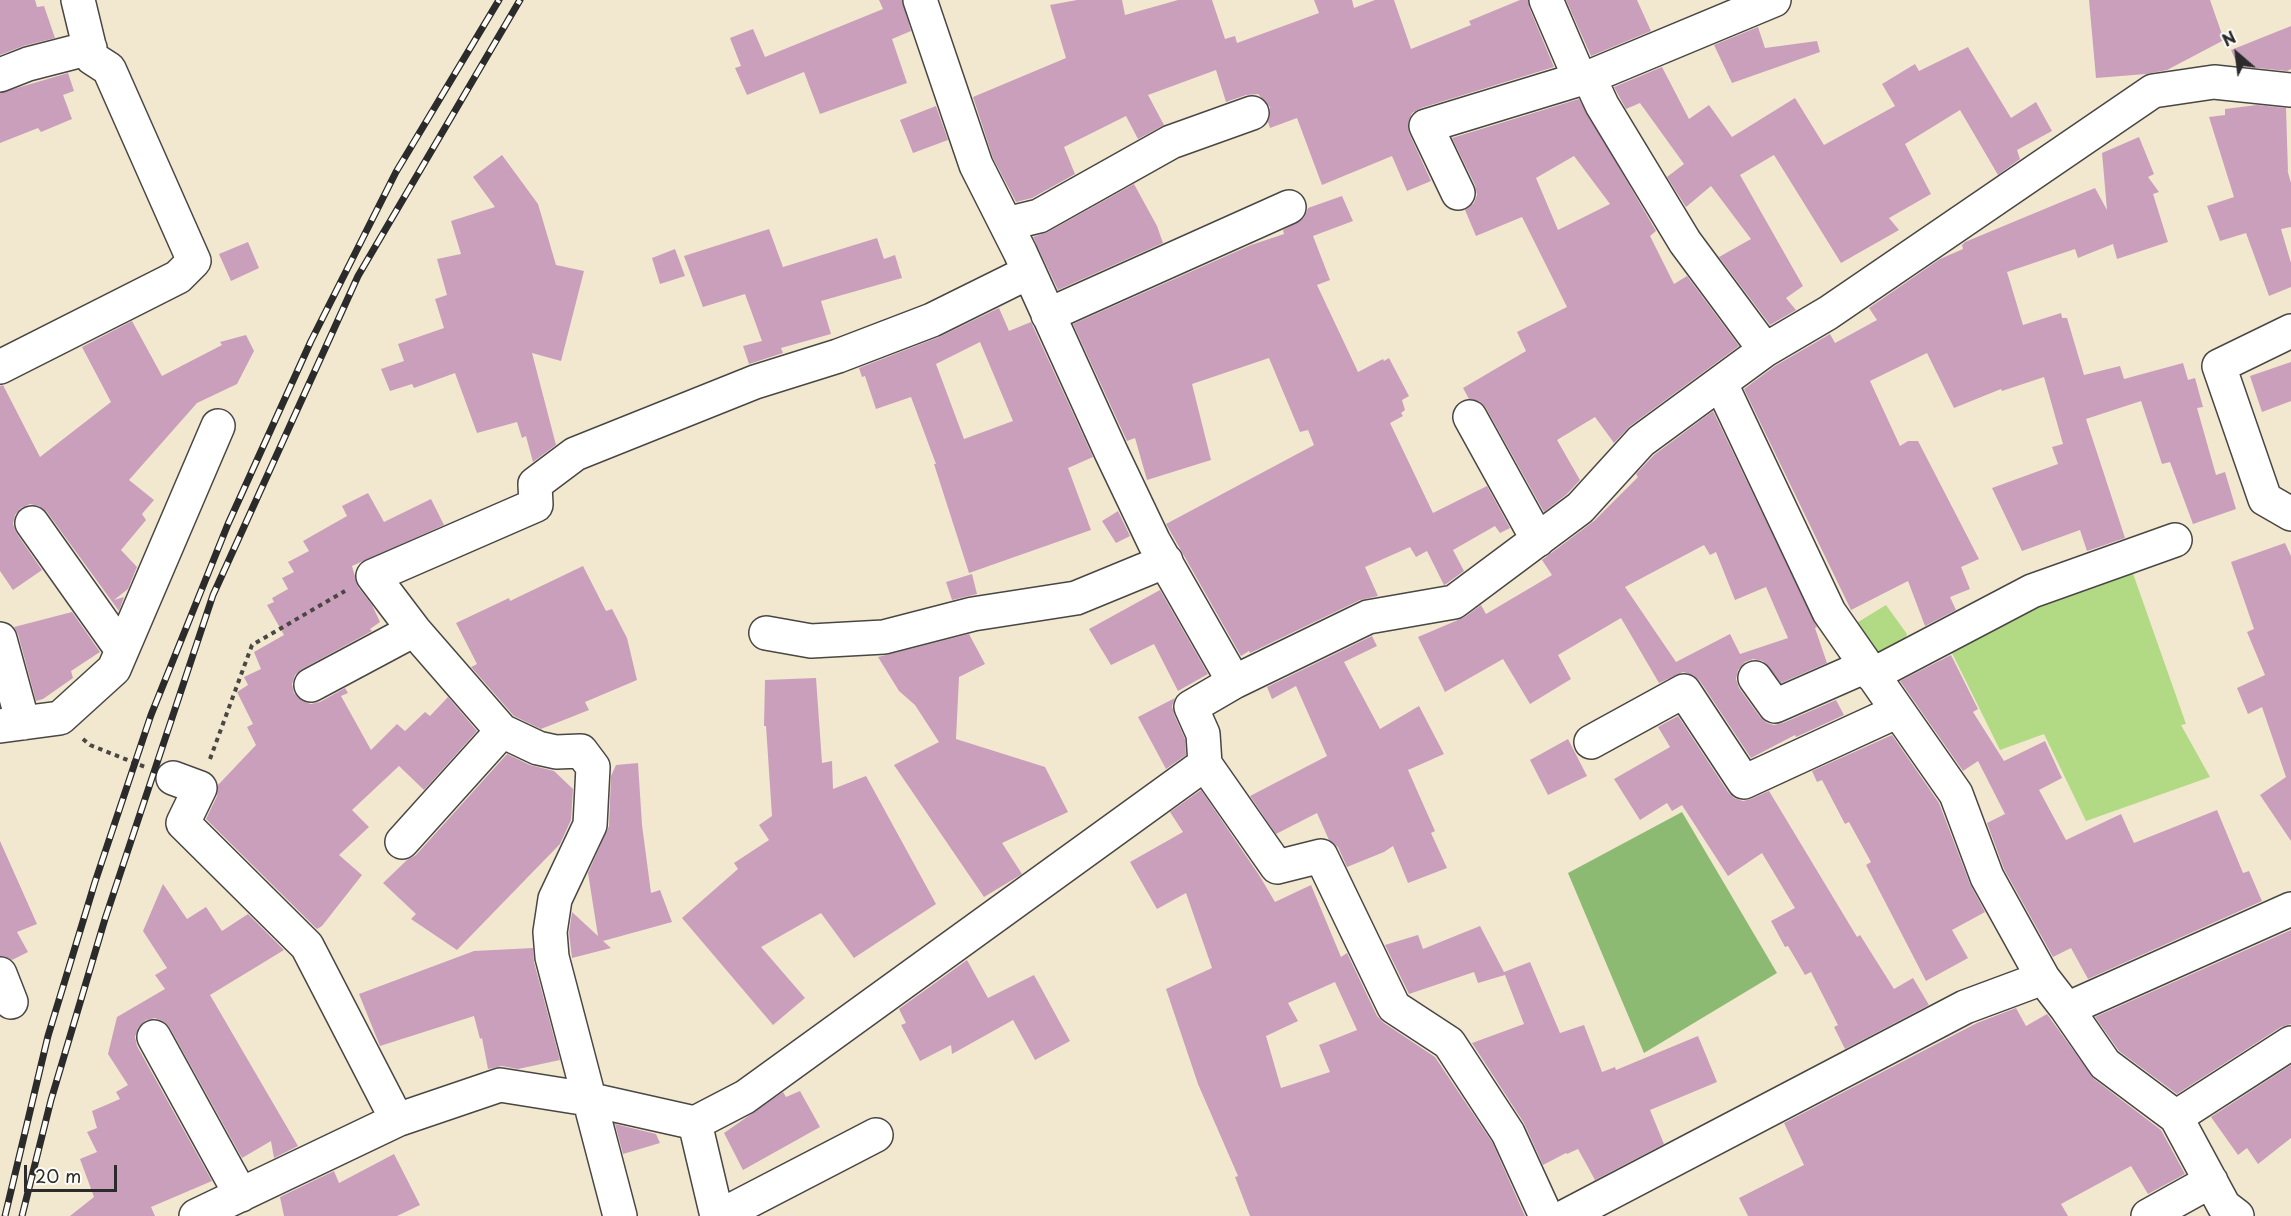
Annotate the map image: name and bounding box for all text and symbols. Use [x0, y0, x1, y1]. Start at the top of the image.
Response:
north arrow [2207, 24, 2267, 84]
text: N [2217, 25, 2240, 52]
scale bar [27, 1153, 120, 1191]
text: 20 m [35, 1162, 81, 1189]

